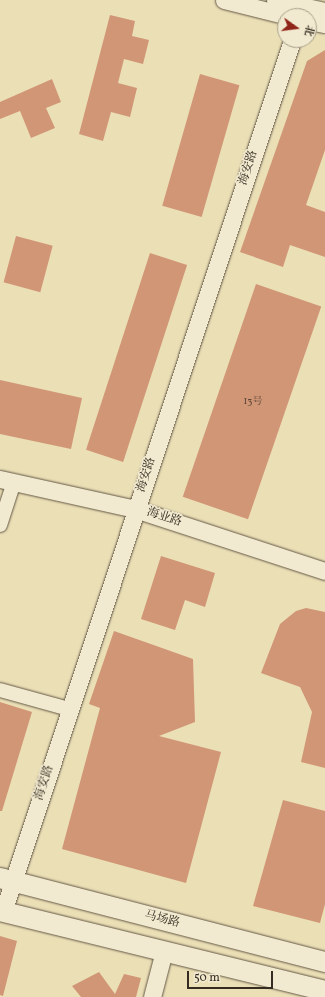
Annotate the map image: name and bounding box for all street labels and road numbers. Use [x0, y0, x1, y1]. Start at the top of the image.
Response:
street label: 海安路 [237, 149, 261, 187]
street label: 海安路 [135, 456, 159, 494]
street label: 海业路 [145, 506, 183, 530]
street label: 海安路 [33, 764, 57, 802]
street label: 马场路 [143, 909, 181, 931]

